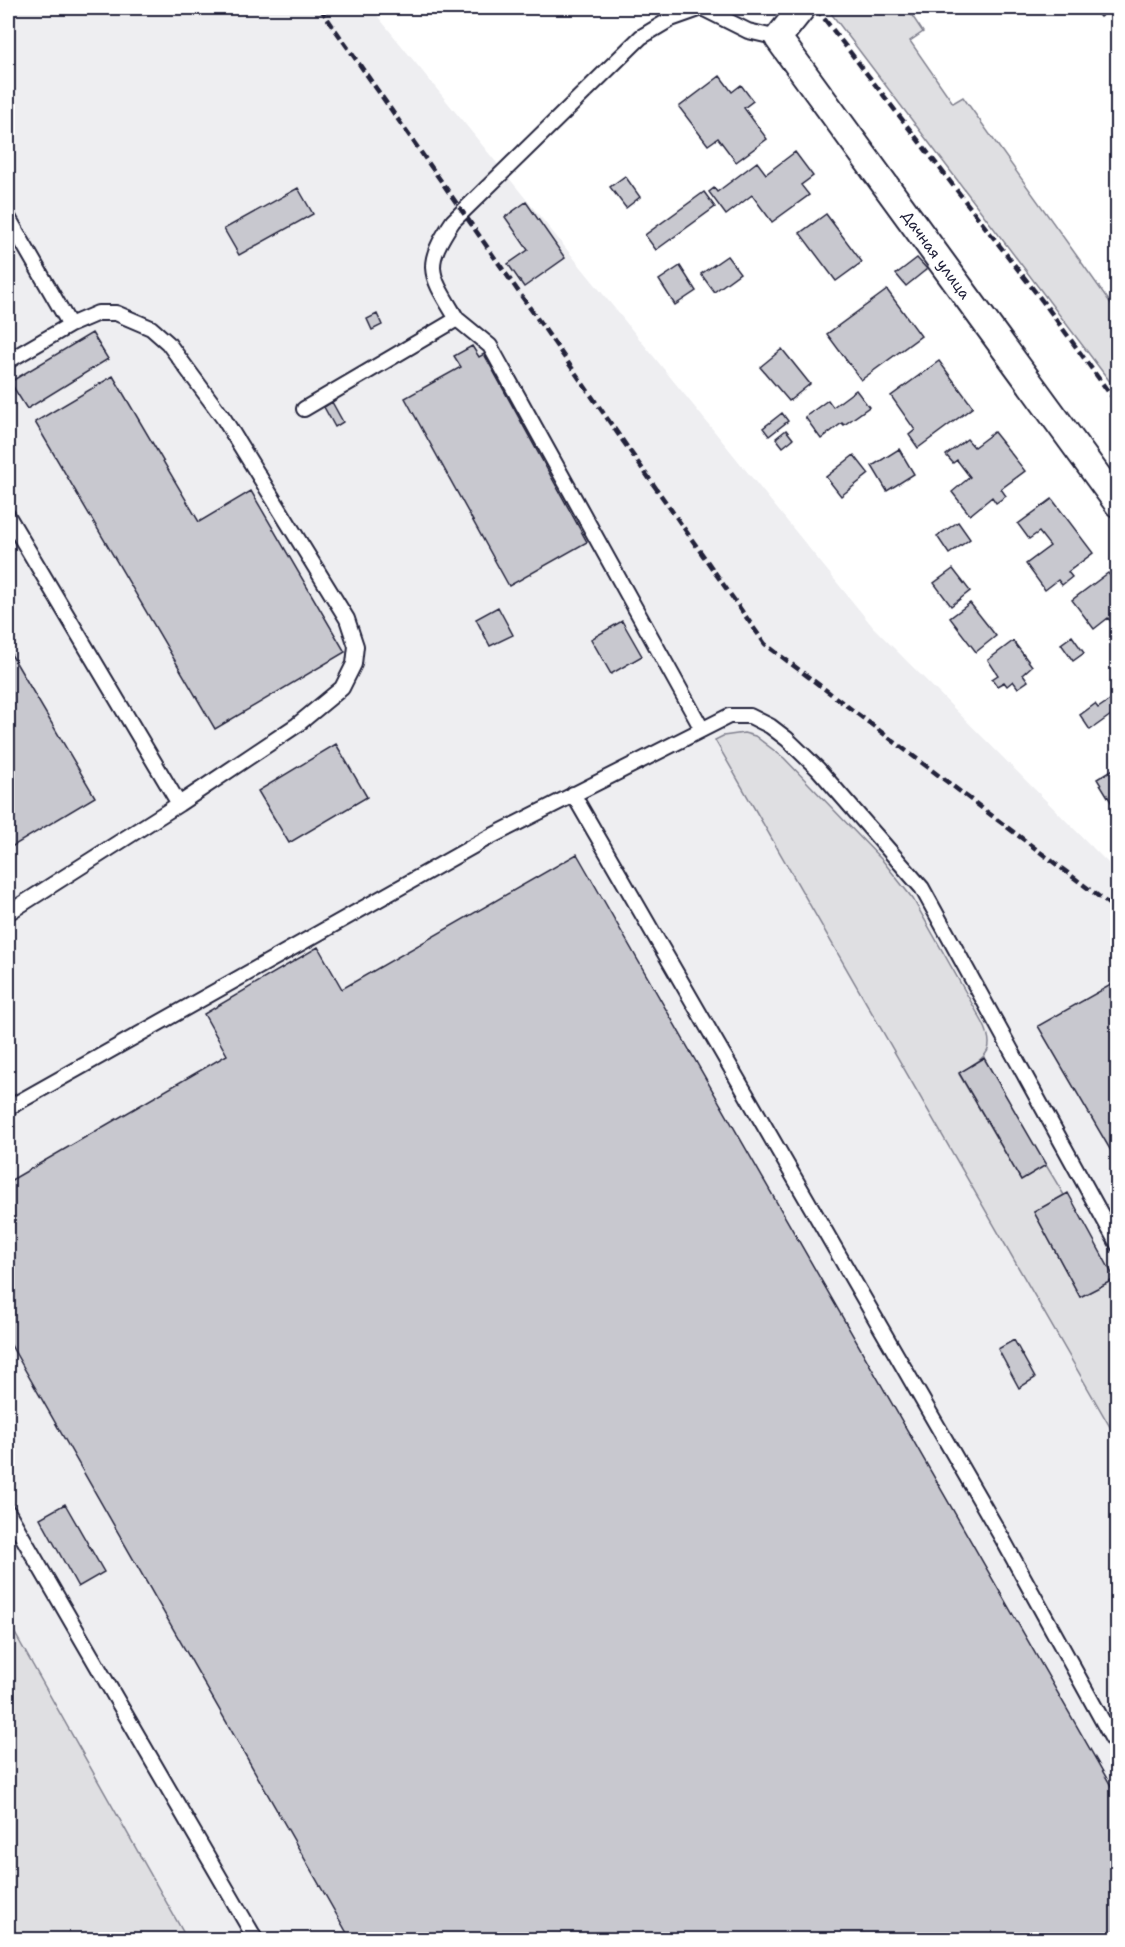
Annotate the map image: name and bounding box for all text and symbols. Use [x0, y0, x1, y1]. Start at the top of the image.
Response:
street label: Дачная улица [897, 207, 975, 304]

